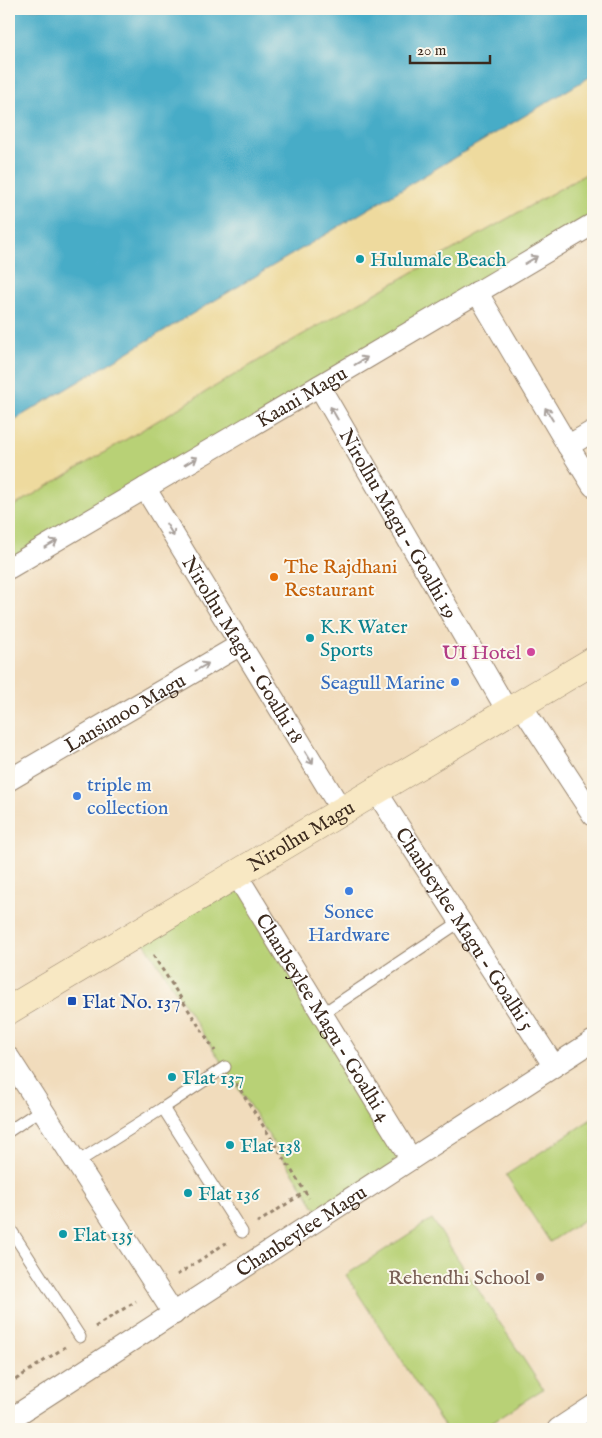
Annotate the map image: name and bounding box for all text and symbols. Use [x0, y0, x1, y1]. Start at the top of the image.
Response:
scale bar [410, 32, 490, 64]
text: 20 m [417, 41, 447, 60]
place label: Hulumale Beach [370, 248, 507, 273]
marker: Hulumale Beach [354, 253, 366, 265]
one-way arrow [523, 255, 537, 265]
one-way arrow [354, 356, 368, 366]
street label: Kaani Magu [252, 361, 352, 434]
one-way arrow [329, 406, 339, 420]
one-way arrow [544, 408, 554, 422]
street label: Nirolhu Magu - Goalhi 19 [333, 425, 462, 624]
one-way arrow [183, 456, 197, 466]
one-way arrow [165, 523, 175, 537]
one-way arrow [43, 538, 57, 548]
street label: Nirolhu Magu - Goalhi 18 [176, 552, 309, 748]
place label: The Rajdhani Restaurant [284, 555, 397, 603]
marker: The Rajdhani Restaurant [268, 571, 280, 583]
place label: K.K Water Sports [320, 615, 408, 663]
marker: K.K Water Sports [304, 632, 316, 644]
place label: UI Hotel [442, 641, 522, 666]
marker: UI Hotel [525, 646, 537, 658]
one-way arrow [194, 661, 208, 671]
street label: Lansimoo Magu [60, 669, 190, 759]
place label: Seagull Marine [320, 671, 445, 696]
marker: Seagull Marine [449, 676, 461, 688]
one-way arrow [305, 751, 315, 765]
place label: triple m collection [87, 773, 169, 821]
marker: triple m collection [71, 790, 83, 802]
street label: Nirolhu Magu [244, 795, 360, 878]
street label: Chanbeylee Magu - Goalhi 5 [389, 823, 539, 1036]
marker: Sonee Hardware [343, 885, 355, 897]
place label: Sonee Hardware [308, 900, 390, 948]
street label: Chanbeylee Magu - Goalhi 4 [249, 909, 396, 1127]
place label: Flat No. 137 [82, 990, 181, 1015]
marker: Flat No. 137 [66, 995, 78, 1007]
place label: Flat 137 [182, 1066, 244, 1091]
marker: Flat 137 [166, 1071, 178, 1083]
place label: Flat 138 [240, 1134, 301, 1159]
marker: Flat 138 [224, 1139, 236, 1151]
street label: Chanbeylee Magu [232, 1180, 372, 1283]
place label: Flat 136 [198, 1182, 260, 1207]
marker: Flat 136 [182, 1187, 194, 1199]
place label: Flat 135 [73, 1223, 133, 1248]
marker: Flat 135 [57, 1228, 69, 1240]
place label: Rehendhi School [388, 1266, 531, 1291]
marker: Rehendhi School [534, 1271, 546, 1283]

